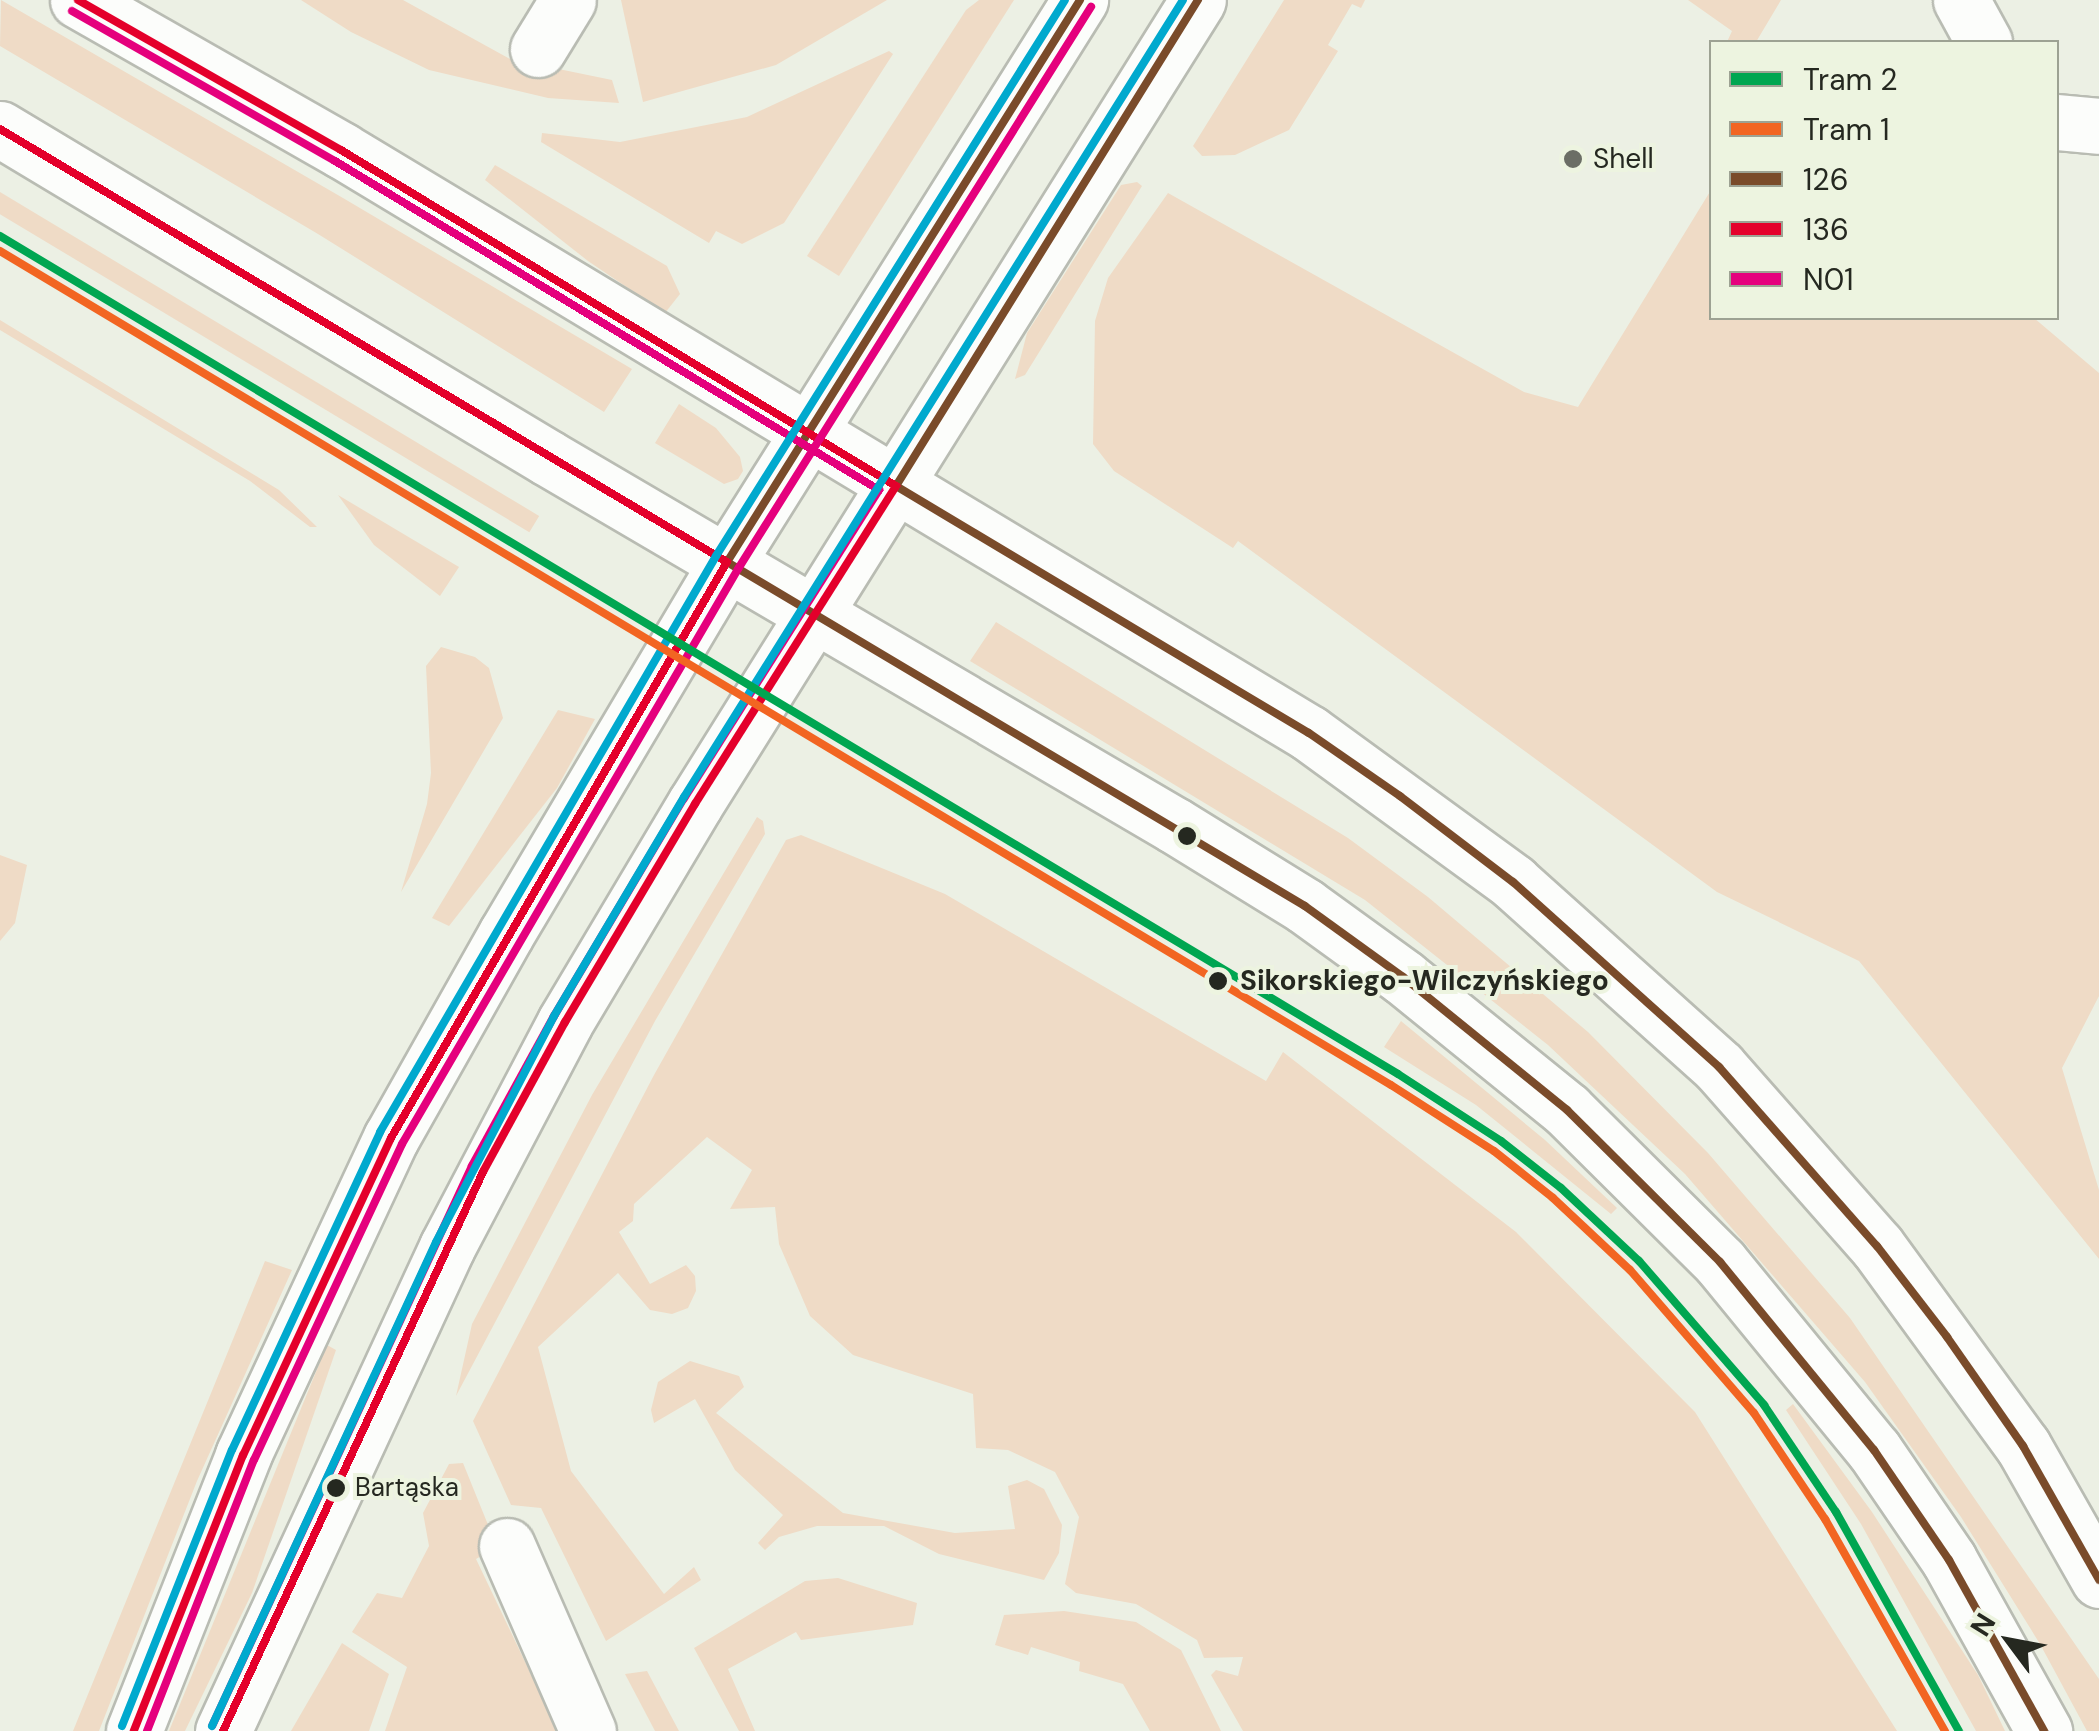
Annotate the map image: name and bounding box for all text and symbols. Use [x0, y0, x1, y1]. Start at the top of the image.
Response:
legend [1709, 40, 2059, 320]
text: Tram 2 [1803, 60, 1898, 99]
text: Tram 1 [1803, 110, 1890, 149]
place label: Shell [1593, 142, 1654, 176]
marker: Shell [1562, 148, 1584, 170]
text: 126 [1803, 160, 1848, 199]
text: 136 [1803, 210, 1849, 249]
text: N01 [1803, 260, 1854, 299]
unlabelled marker [1177, 826, 1197, 846]
place label: Sikorskiego-Wilczyńskiego [1240, 964, 1609, 998]
marker: Sikorskiego-Wilczyńskiego [1205, 968, 1231, 994]
place label: Bartąska [355, 1472, 459, 1504]
marker: Bartąska [326, 1478, 346, 1498]
north arrow [1959, 1591, 2059, 1691]
text: N [1962, 1606, 2004, 1643]

